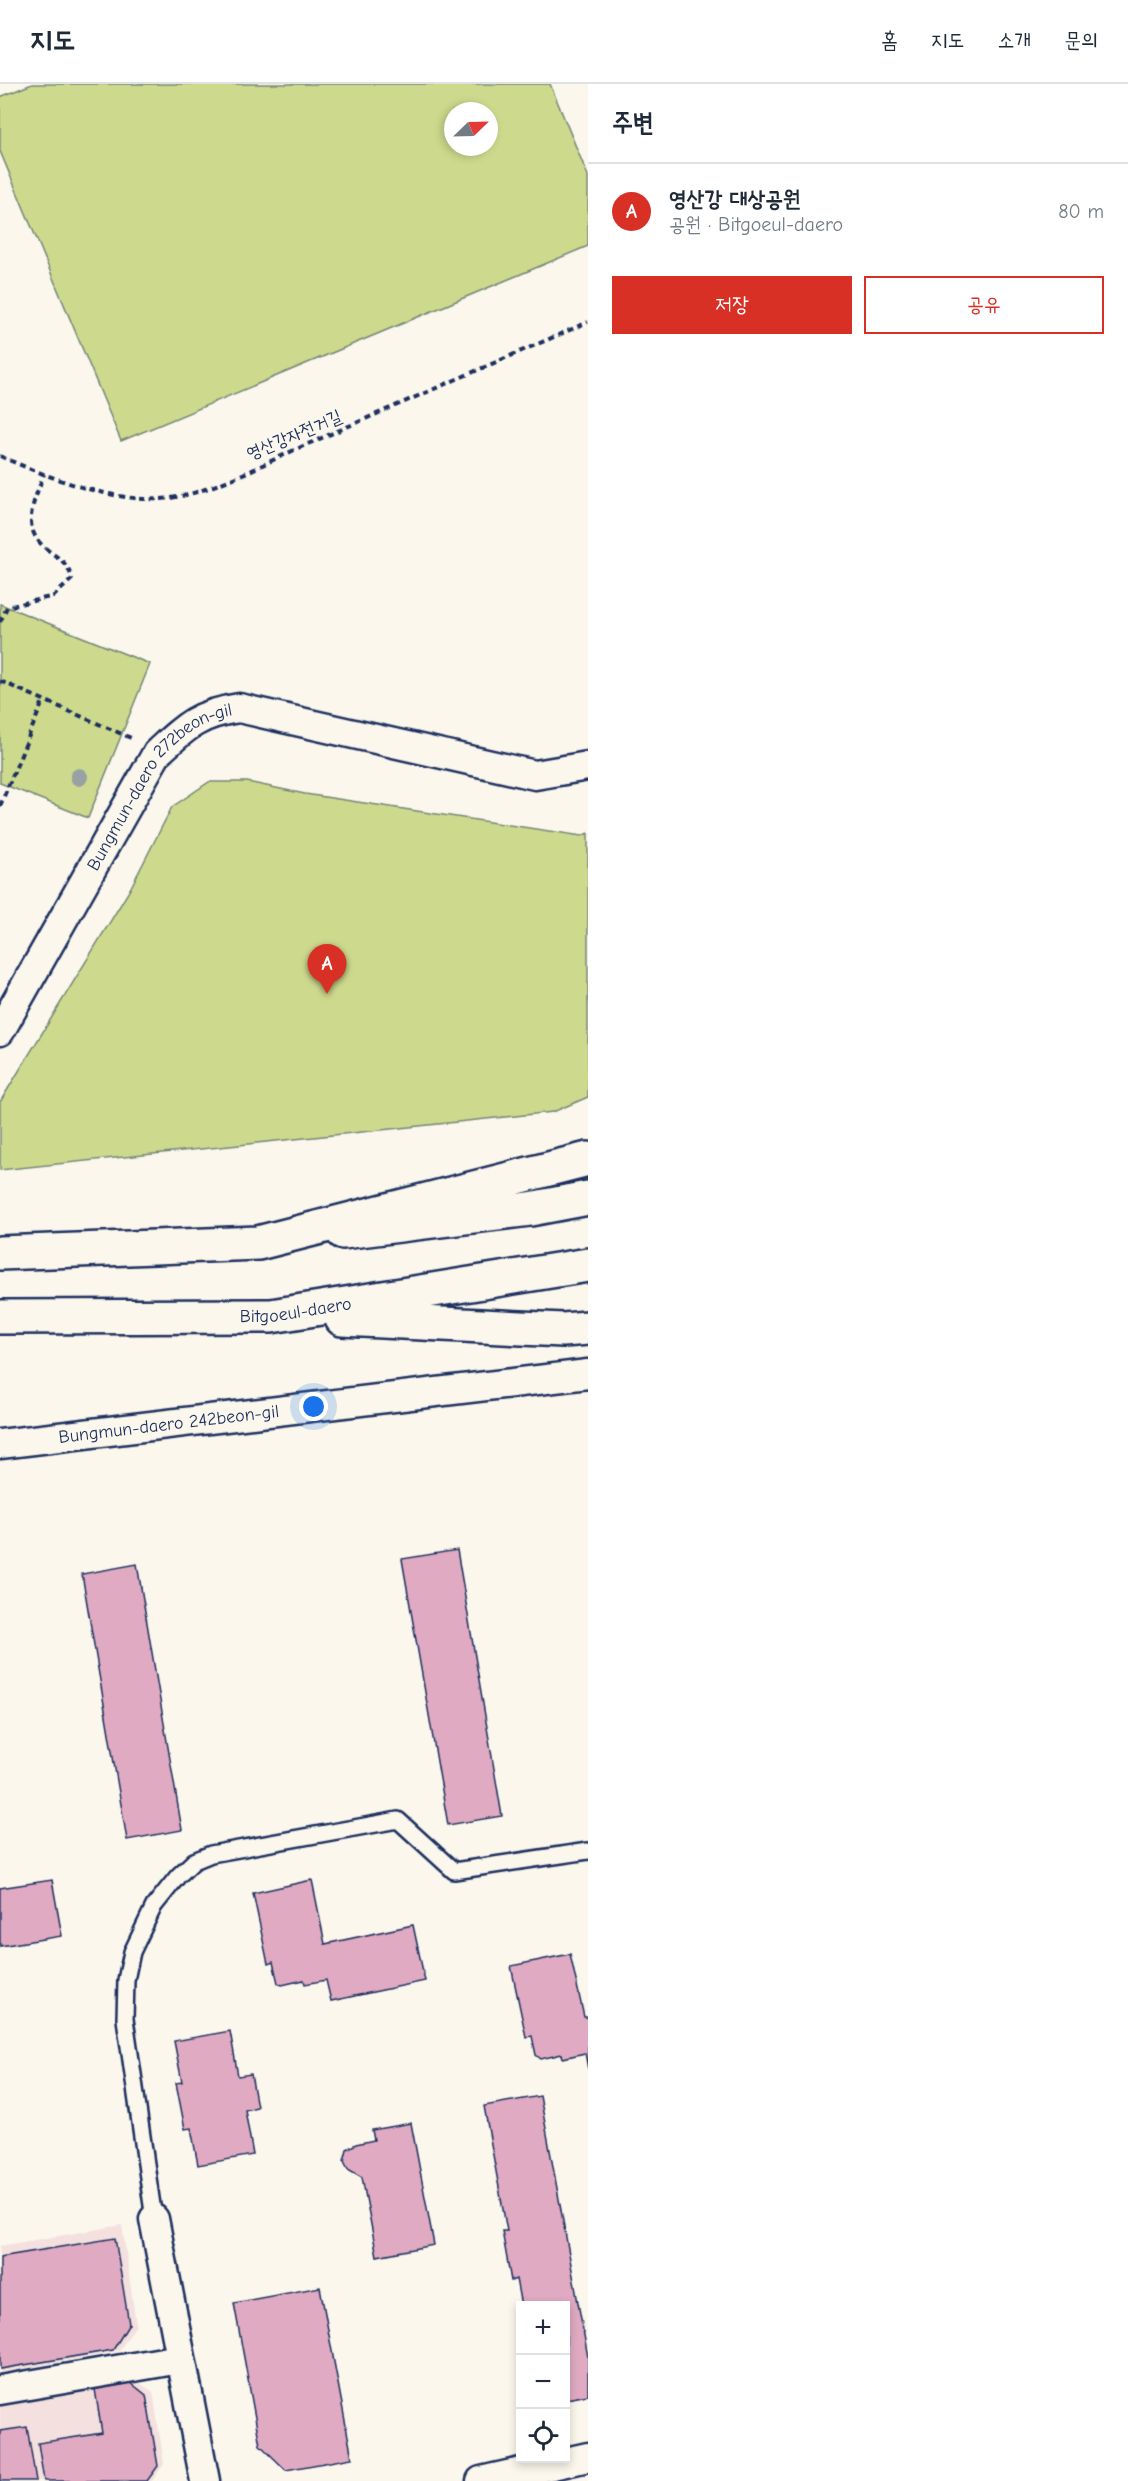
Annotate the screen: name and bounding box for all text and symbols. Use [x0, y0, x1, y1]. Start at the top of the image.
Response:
text: 지도 [30, 24, 75, 56]
text: 홈 [881, 28, 898, 52]
text: 지도 [931, 28, 964, 52]
text: 소개 [997, 28, 1031, 52]
text: 문의 [1064, 28, 1098, 52]
north arrow [444, 102, 498, 156]
text: 주변 [612, 108, 654, 138]
text: 영산강 대상공원 [669, 186, 801, 212]
text: A [626, 200, 637, 223]
text: 80 m [1058, 200, 1104, 223]
text: 공원 · Bitgoeul-daero [669, 213, 843, 236]
button: 저장 [612, 276, 852, 334]
button: 공유 [864, 276, 1104, 334]
street label: 영산강자전거길 [243, 405, 345, 464]
street label: Bungmun-daero 272beon-gil [82, 699, 234, 874]
pin: A [308, 944, 346, 994]
street label: Bitgoeul-daero [240, 1293, 353, 1327]
your location [299, 1392, 328, 1421]
street label: Bungmun-daero 242beon-gil [57, 1400, 280, 1447]
map controls [516, 2301, 570, 2463]
button: + [516, 2301, 570, 2355]
button: − [516, 2355, 570, 2409]
button: locate [516, 2409, 570, 2463]

